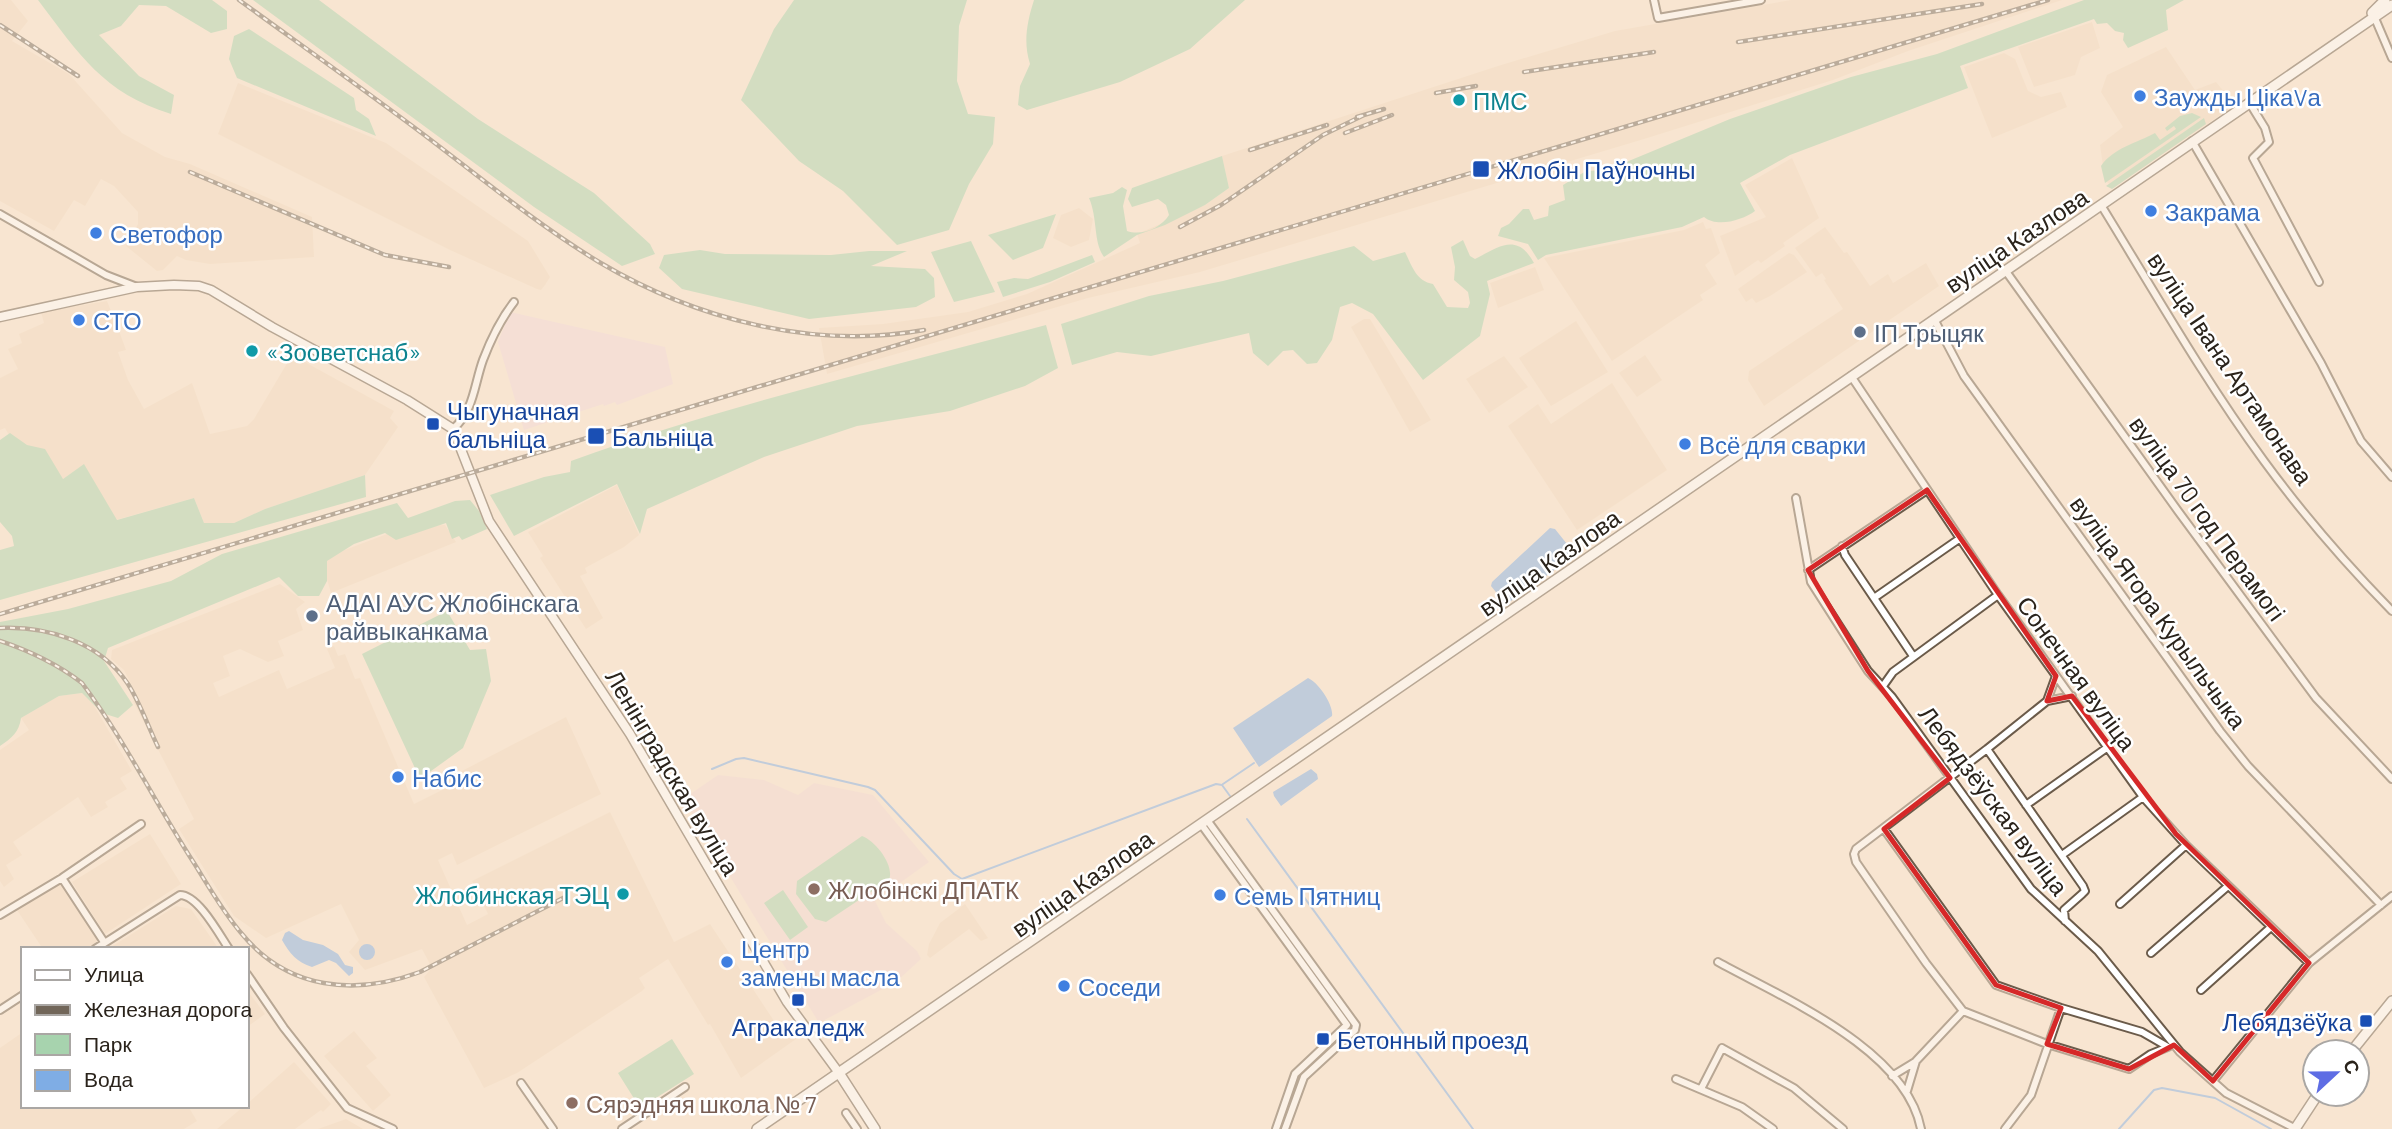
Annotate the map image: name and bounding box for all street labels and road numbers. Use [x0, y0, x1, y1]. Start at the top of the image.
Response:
street label: вуліца Казлова [1939, 181, 2094, 298]
street label: вуліца Івана Артамонава [2142, 246, 2320, 490]
street label: вуліца 70 год Перамогі [2124, 410, 2292, 626]
street label: вуліца Ягора Курыльчыка [2065, 490, 2254, 735]
street label: вуліца Казлова [1473, 502, 1626, 622]
street label: Сонечная вуліца [2011, 590, 2143, 756]
street label: Ленінградская вуліца [600, 664, 746, 881]
street label: Лебядзёўская вуліца [1913, 700, 2075, 901]
street label: вуліца Казлова [1006, 823, 1159, 943]

